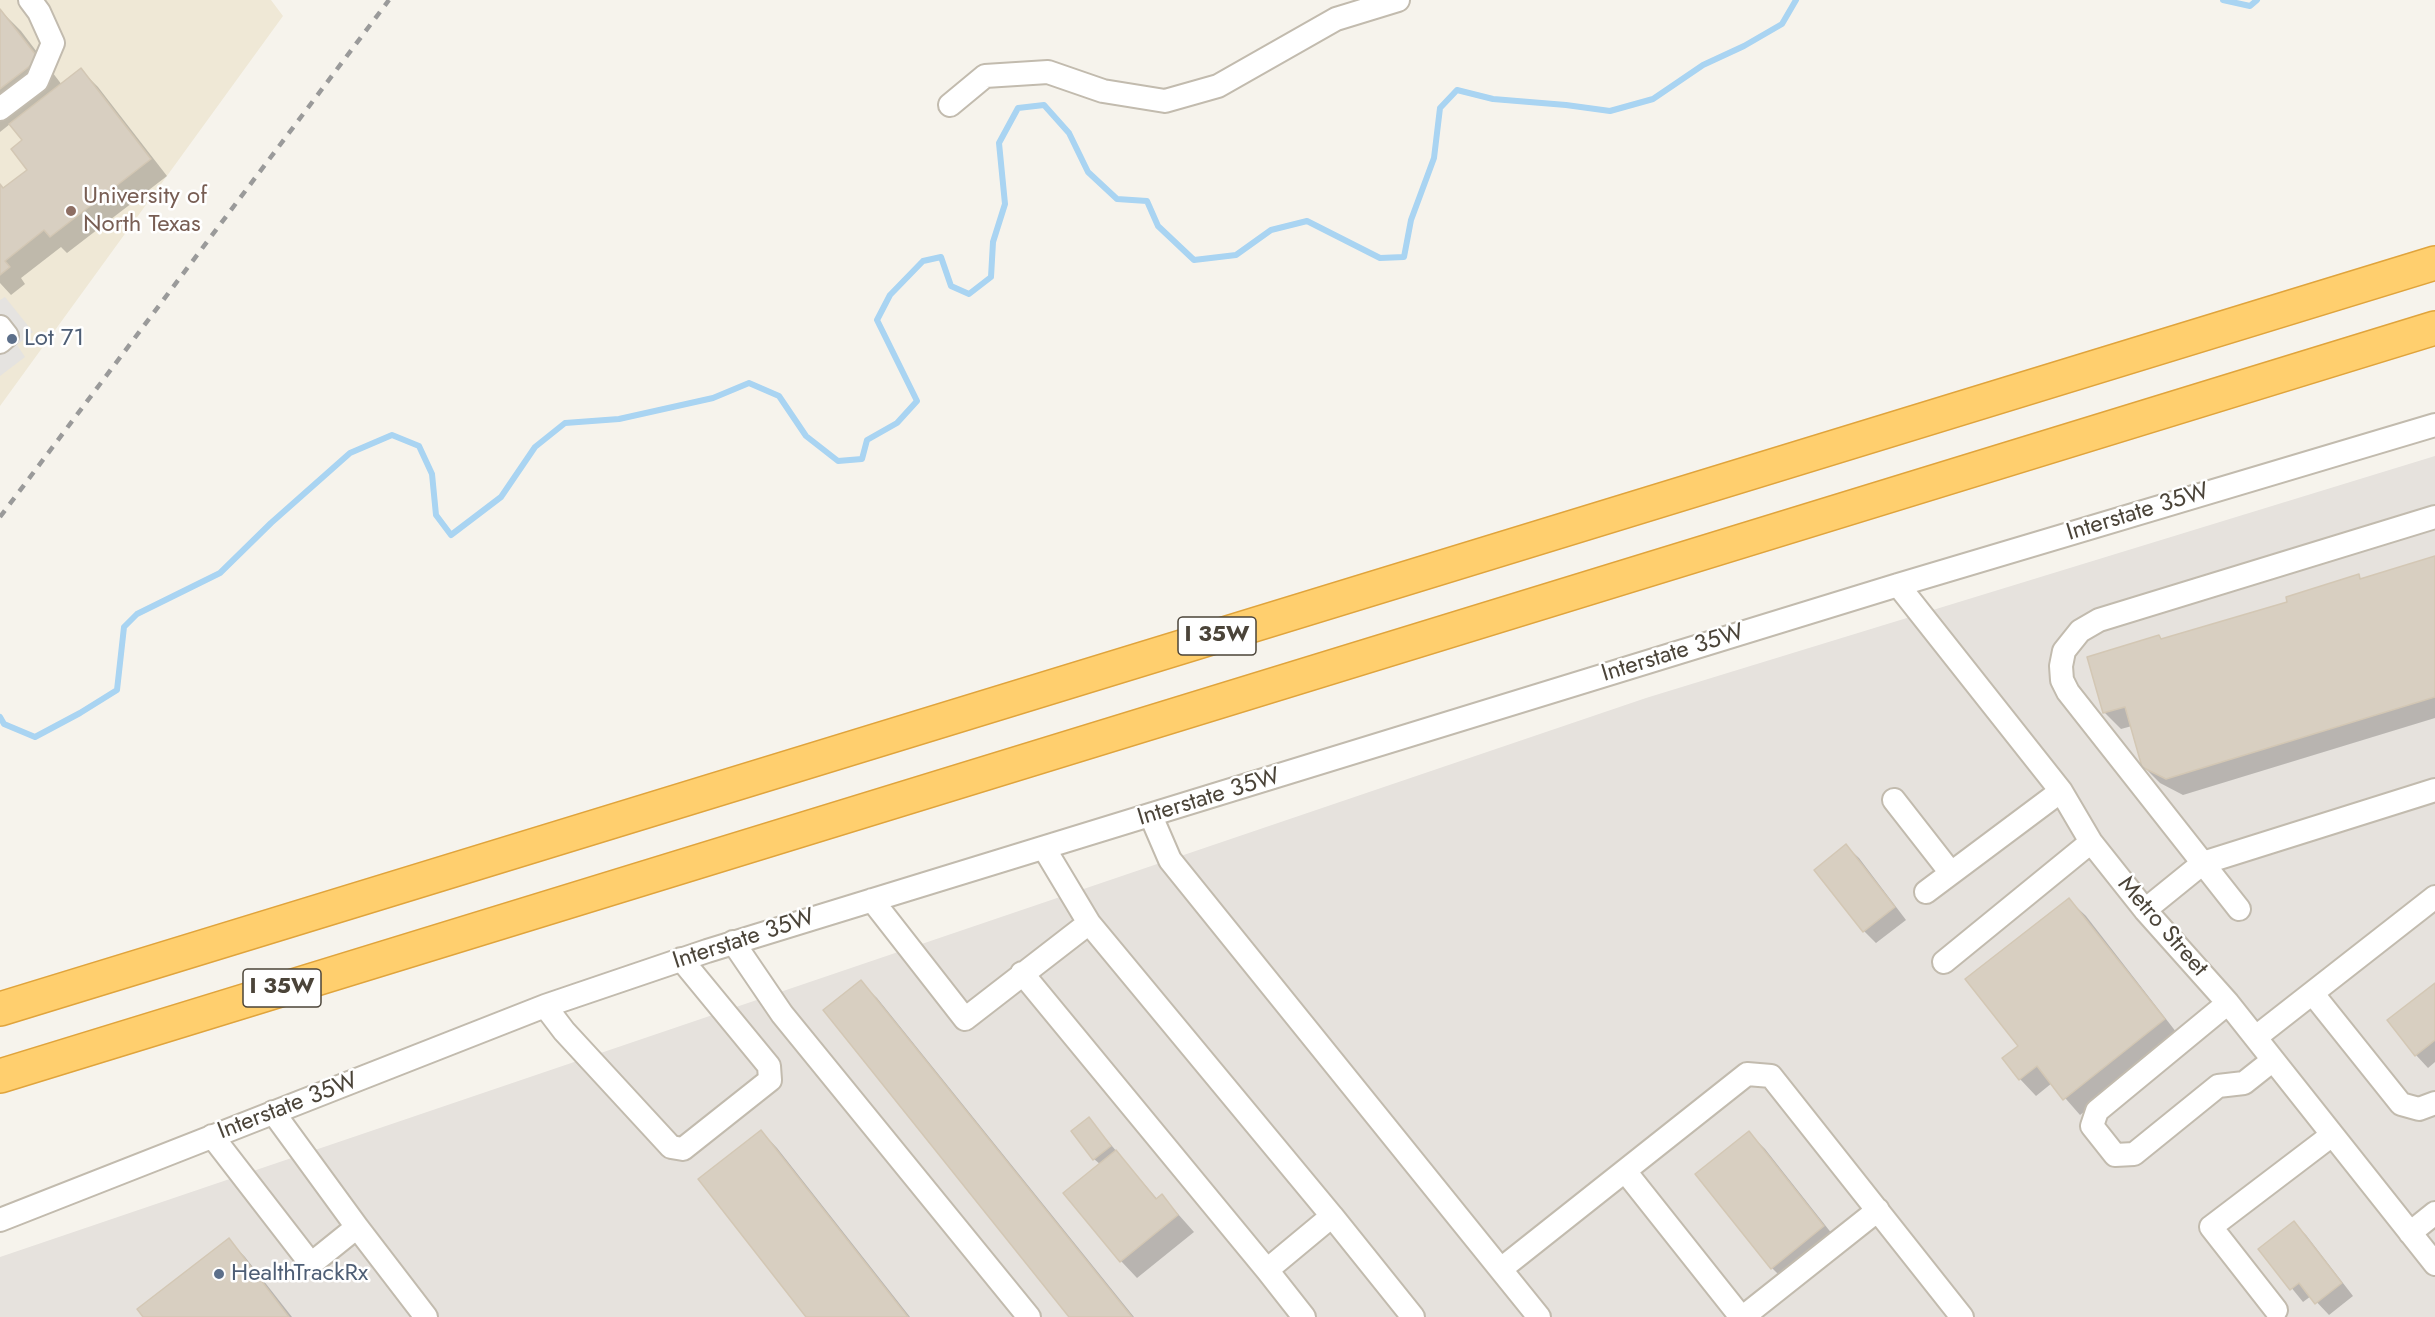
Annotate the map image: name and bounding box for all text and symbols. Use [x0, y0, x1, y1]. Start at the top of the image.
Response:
place label: University of North Texas [83, 183, 207, 239]
marker: University of North Texas [64, 204, 78, 218]
place label: Lot 71 [24, 325, 84, 353]
marker: Lot 71 [5, 332, 19, 346]
street label: Interstate 35W [2063, 478, 2213, 548]
road number: I 35W [1178, 617, 1256, 655]
street label: Interstate 35W [1598, 619, 1748, 689]
street label: Interstate 35W [1134, 763, 1284, 833]
street label: Metro Street [2111, 871, 2213, 983]
street label: Interstate 35W [669, 904, 819, 976]
road number: I 35W [243, 969, 321, 1007]
street label: Interstate 35W [214, 1067, 362, 1147]
place label: HealthTrackRx [231, 1260, 368, 1288]
marker: HealthTrackRx [212, 1267, 226, 1281]

